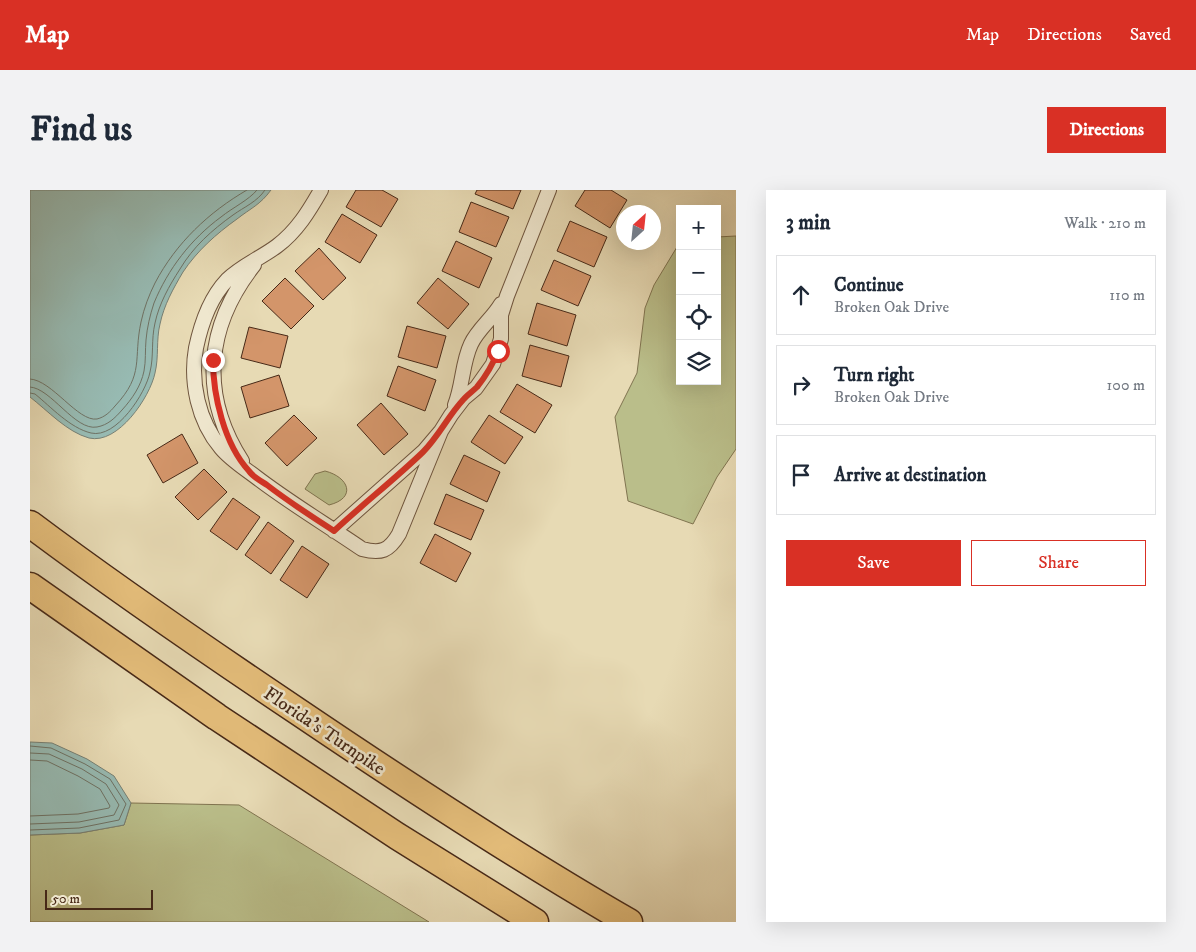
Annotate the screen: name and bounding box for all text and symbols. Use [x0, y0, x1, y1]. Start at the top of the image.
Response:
text: Map [25, 20, 69, 50]
text: Map [966, 24, 999, 46]
text: Directions [1027, 24, 1102, 46]
text: Saved [1130, 24, 1171, 46]
button: Directions [1047, 107, 1166, 153]
text: Find us [30, 108, 132, 152]
north arrow [616, 205, 661, 250]
map controls [676, 205, 721, 385]
button: + [676, 205, 721, 250]
text: 3 min [786, 210, 831, 236]
text: Walk · 210 m [1064, 213, 1146, 233]
button: − [676, 250, 721, 295]
text: Continue [834, 274, 904, 297]
icon: ahead [787, 281, 815, 309]
text: 110 m [1109, 285, 1145, 305]
button: locate [676, 295, 721, 340]
text: Broken Oak Drive [834, 297, 949, 317]
route start [487, 340, 510, 363]
button: layers [676, 340, 721, 385]
route end [202, 349, 225, 372]
text: Turn right [834, 364, 914, 387]
icon: right [787, 371, 815, 399]
text: 100 m [1107, 375, 1145, 395]
text: Broken Oak Drive [834, 387, 949, 407]
icon: arrive [787, 461, 815, 489]
text: Arrive at destination [834, 464, 986, 487]
button: Save [786, 540, 961, 586]
button: Share [971, 540, 1146, 586]
street label: Florida's Turnpike [259, 682, 389, 780]
scale bar [45, 887, 152, 910]
text: 50 m [52, 890, 80, 908]

